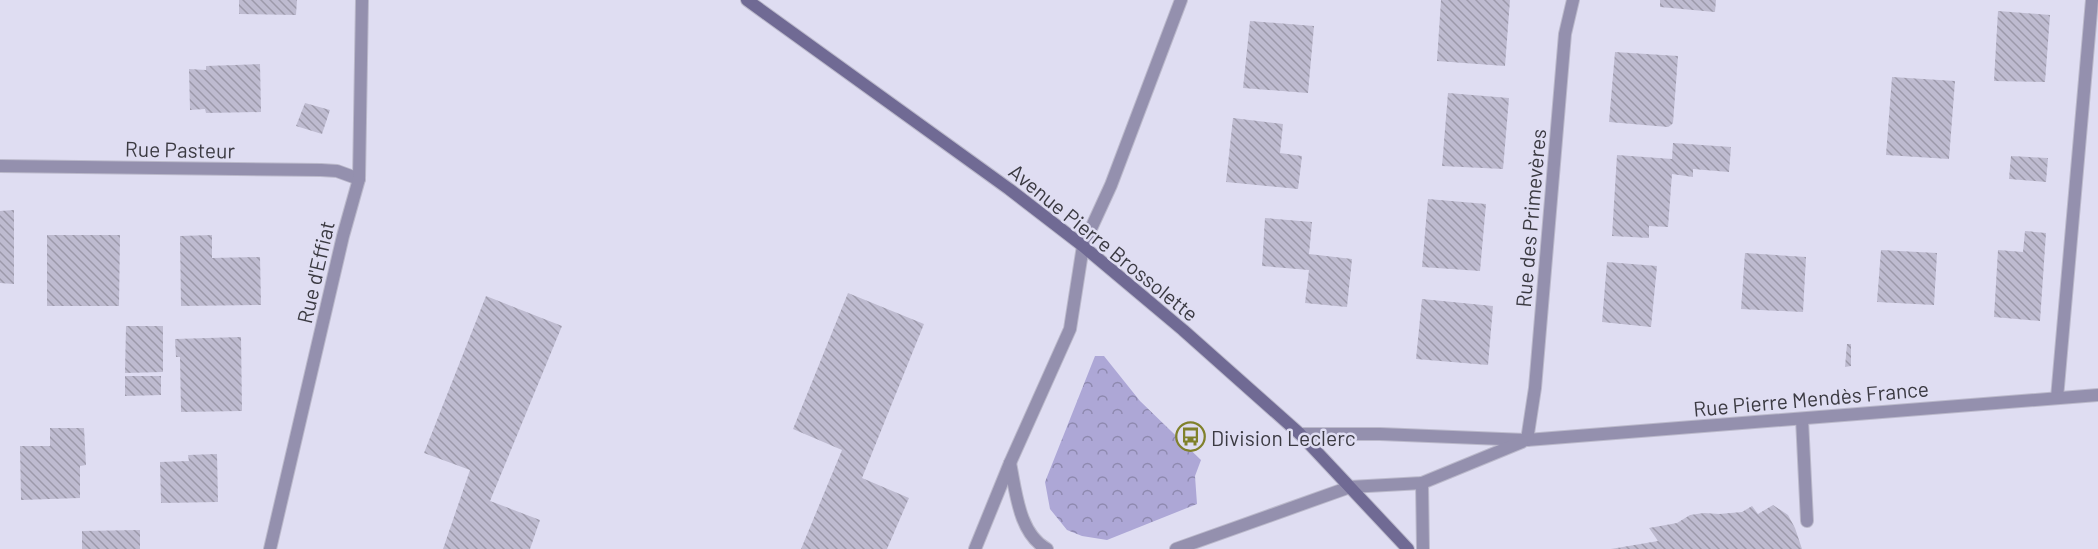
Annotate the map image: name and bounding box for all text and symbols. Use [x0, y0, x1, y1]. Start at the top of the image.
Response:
street label: Rue des Primevères [1510, 128, 1550, 308]
street label: Rue Pasteur [125, 136, 236, 162]
street label: Avenue Pierre Brossolette [1004, 158, 1204, 326]
street label: Rue d'Effiat [291, 218, 339, 326]
street label: Rue Pierre Mendès France [1692, 375, 1930, 421]
bus stop icon: Division Leclerc [1174, 421, 1206, 453]
place label: Division Leclerc [1211, 425, 1356, 450]

